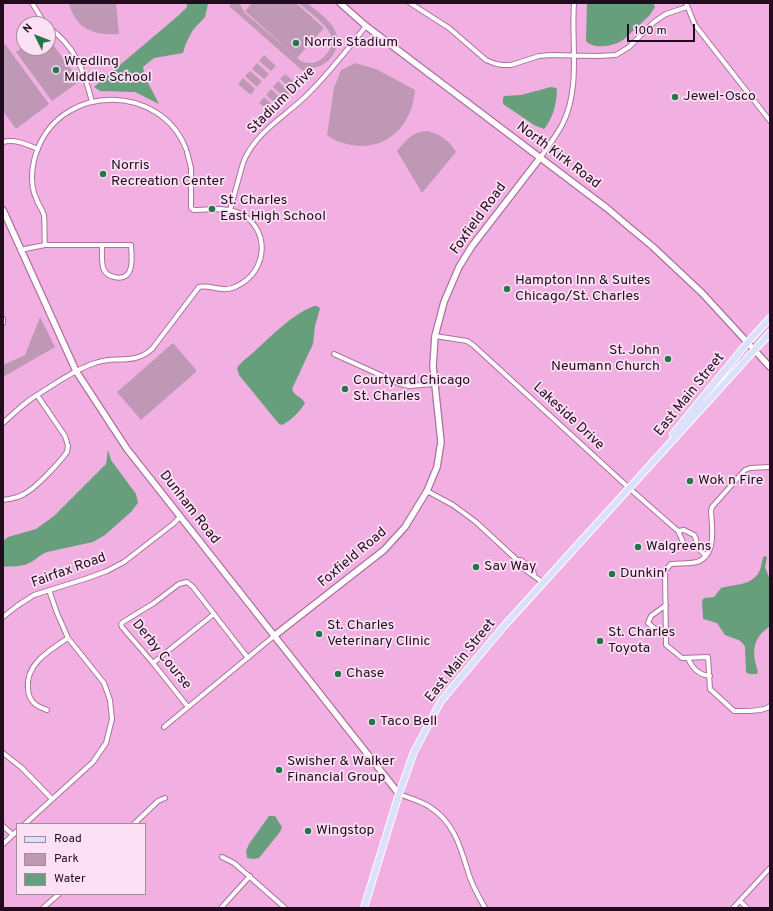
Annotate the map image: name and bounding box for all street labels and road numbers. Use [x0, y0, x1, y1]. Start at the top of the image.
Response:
street label: Stadium Drive [245, 64, 319, 138]
street label: North Kirk Road [513, 119, 603, 193]
street label: Foxfield Road [447, 180, 511, 258]
street label: East Main Street [651, 350, 729, 440]
street label: Lakeside Drive [529, 380, 607, 454]
street label: Dunham Road [155, 468, 223, 548]
street label: Foxfield Road [315, 524, 391, 592]
street label: Fairfax Road [29, 550, 109, 592]
street label: East Main Street [422, 616, 500, 706]
street label: Derby Course [128, 617, 194, 693]

